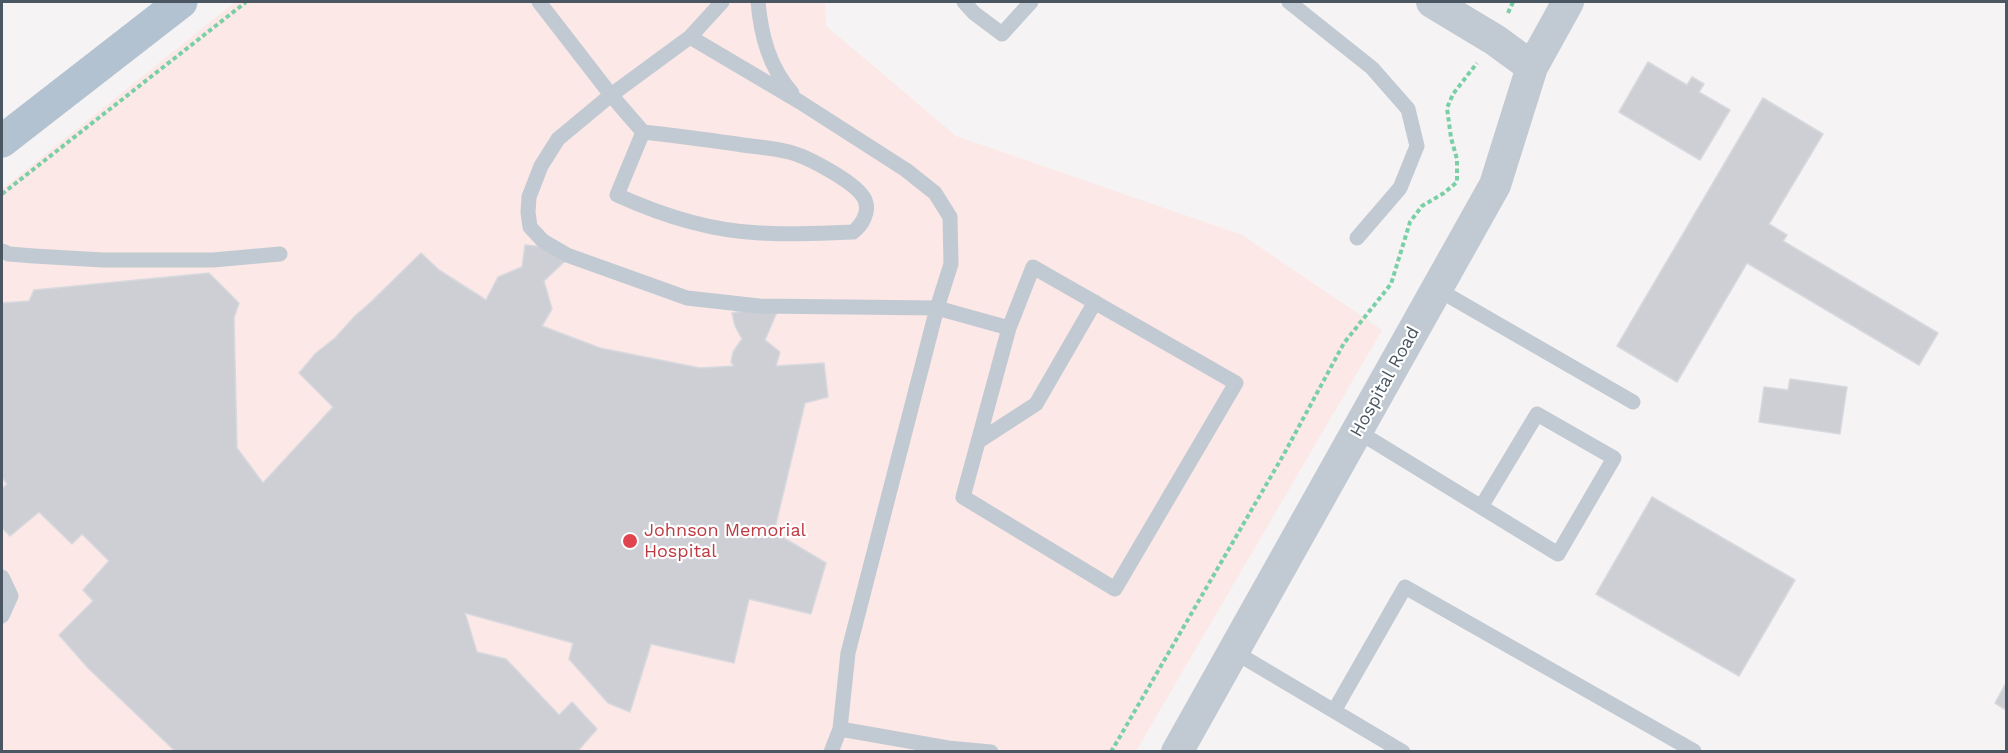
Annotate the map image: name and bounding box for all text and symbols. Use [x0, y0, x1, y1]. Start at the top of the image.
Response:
street label: Hospital Road [1346, 323, 1424, 441]
place label: Johnson Memorial Hospital [644, 520, 806, 562]
marker: Johnson Memorial Hospital [621, 532, 639, 550]

